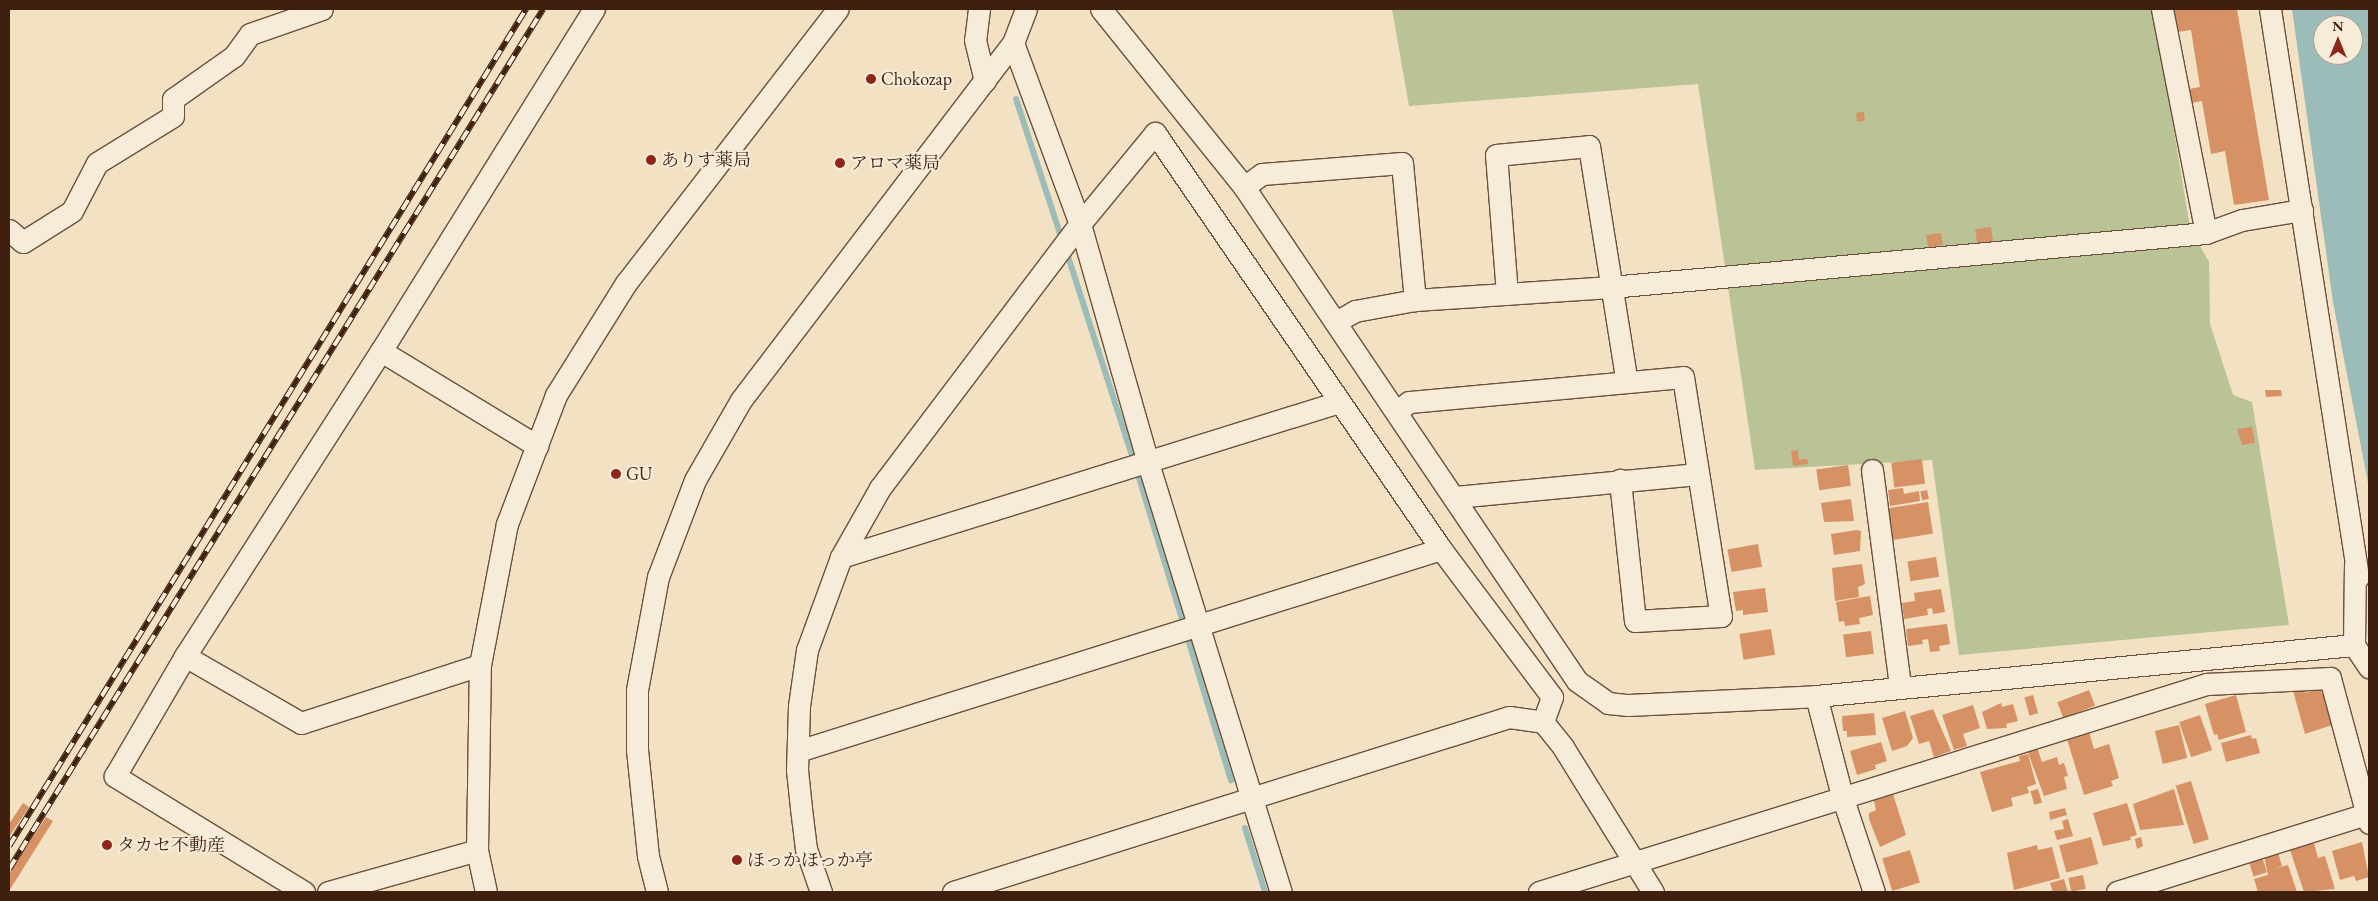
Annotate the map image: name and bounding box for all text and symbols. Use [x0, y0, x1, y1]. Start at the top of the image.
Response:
north arrow [2313, 15, 2363, 65]
text: N [2332, 17, 2344, 35]
place label: Chokozap [881, 68, 952, 90]
marker: Chokozap [865, 73, 877, 85]
place label: ありす薬局 [661, 149, 751, 171]
place label: アロマ薬局 [850, 152, 940, 174]
marker: ありす薬局 [645, 154, 657, 166]
marker: アロマ薬局 [834, 157, 846, 169]
place label: GU [626, 463, 652, 485]
marker: GU [610, 468, 622, 480]
place label: タカセ不動産 [117, 834, 225, 856]
marker: タカセ不動産 [101, 839, 113, 851]
place label: ほっかほっか亭 [747, 849, 873, 871]
marker: ほっかほっか亭 [731, 854, 743, 866]

